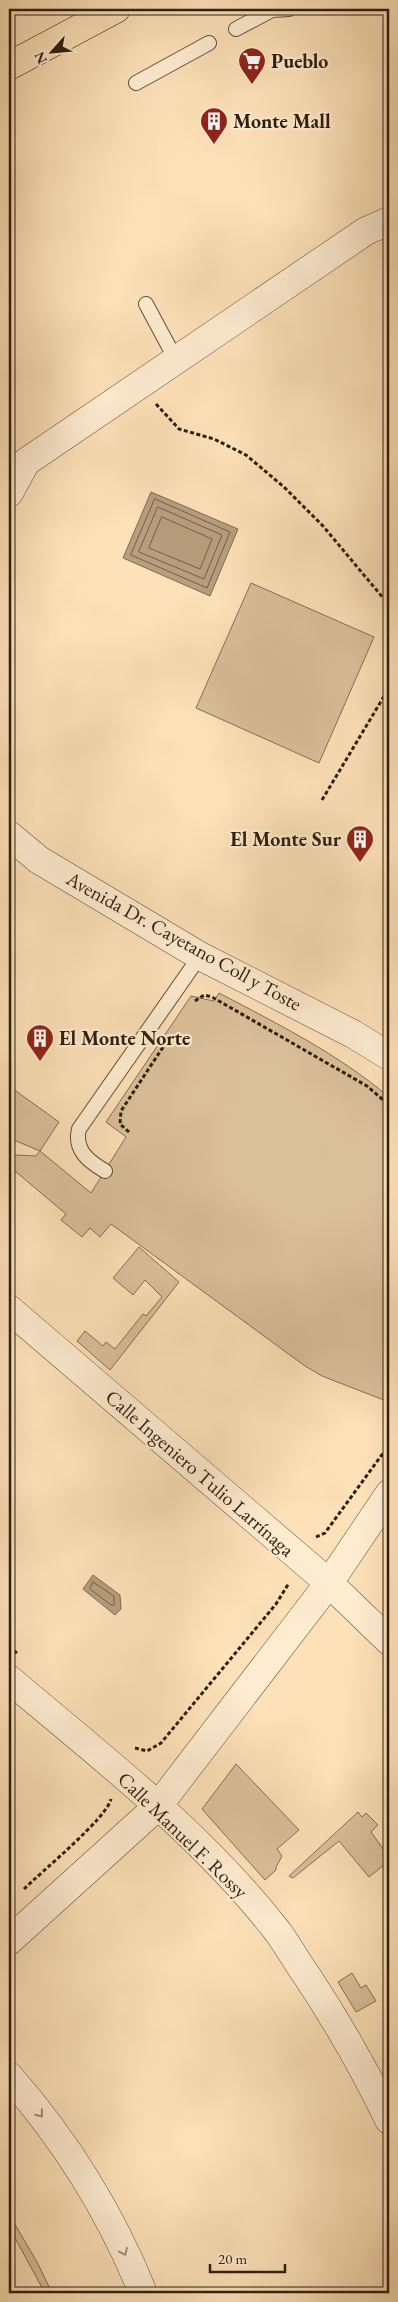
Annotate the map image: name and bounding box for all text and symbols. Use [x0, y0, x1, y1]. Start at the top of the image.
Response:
north arrow [28, 28, 78, 78]
supermarket icon: Pueblo [237, 46, 267, 85]
text: N [30, 48, 51, 67]
place label: Pueblo [271, 48, 328, 74]
building icon: Monte Mall [199, 106, 229, 145]
place label: Monte Mall [233, 108, 331, 134]
building icon: El Monte Sur [345, 824, 375, 863]
place label: El Monte Sur [230, 826, 342, 852]
street label: Avenida Dr. Cayetano Coll y Toste [61, 865, 306, 1017]
building icon: El Monte Norte [25, 1023, 55, 1062]
place label: El Monte Norte [59, 1025, 190, 1051]
street label: Calle Ingeniero Tulio Larrínaga [100, 1384, 300, 1562]
street label: Calle Manuel F. Rossy [112, 1766, 254, 1904]
one-way arrow [34, 2108, 42, 2117]
scale bar [210, 2242, 286, 2274]
one-way arrow [118, 2247, 129, 2256]
text: 20 m [218, 2249, 247, 2268]

